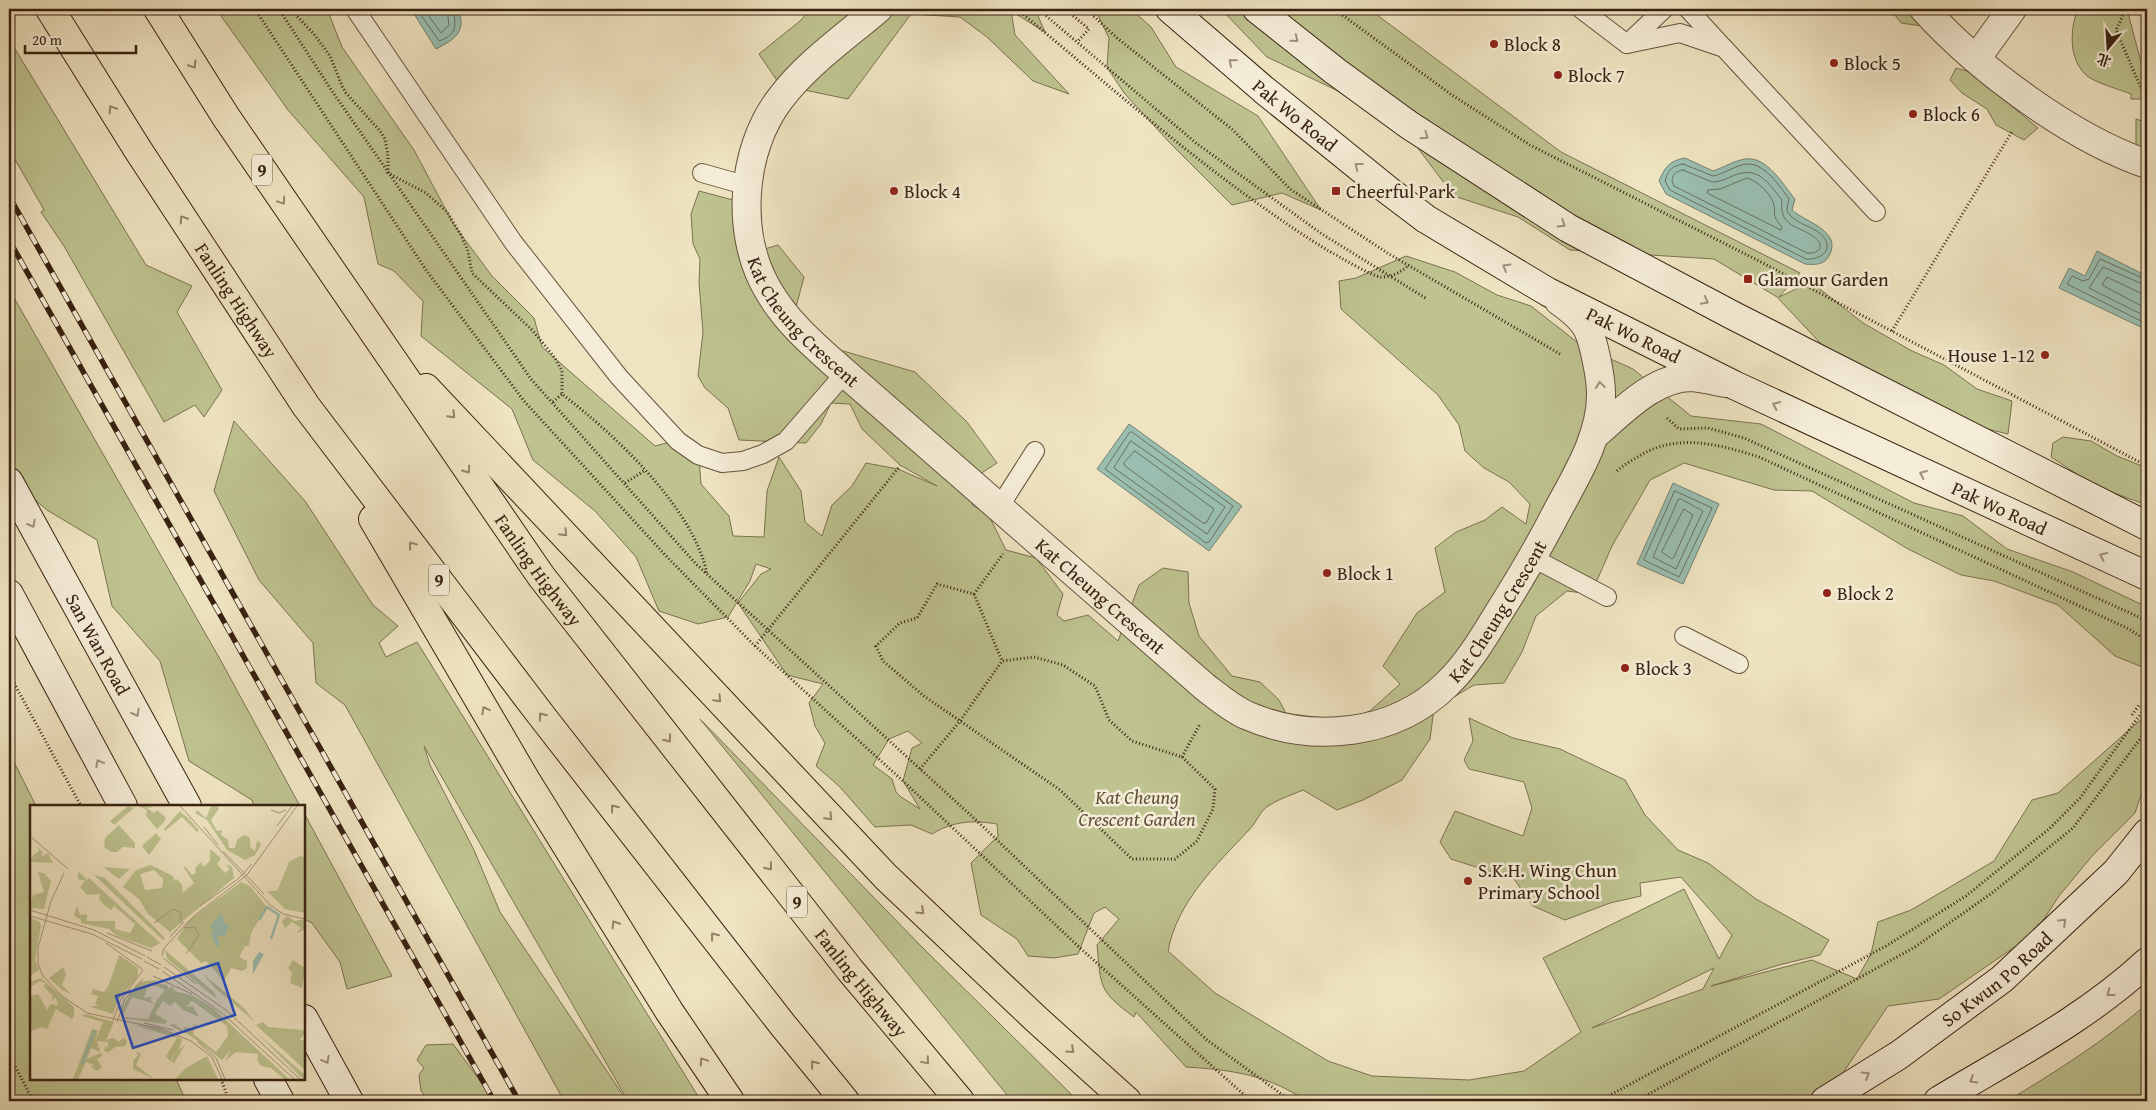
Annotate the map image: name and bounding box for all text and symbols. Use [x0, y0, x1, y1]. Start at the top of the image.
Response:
scale bar [25, 22, 136, 54]
north arrow [2084, 22, 2134, 72]
text: 20 m [32, 29, 63, 50]
place label: Block 8 [1504, 30, 1561, 58]
one-way arrow [1289, 34, 1298, 42]
marker: Block 8 [1488, 38, 1500, 50]
place label: Block 5 [1844, 49, 1901, 77]
text: 北 [2094, 49, 2114, 72]
marker: Block 5 [1828, 57, 1840, 69]
one-way arrow [187, 59, 196, 68]
one-way arrow [1229, 59, 1238, 68]
place label: Block 7 [1568, 61, 1625, 89]
marker: Block 7 [1552, 69, 1564, 81]
street label: Pak Wo Road [1246, 72, 1344, 159]
place label: Block 6 [1923, 100, 1980, 128]
one-way arrow [109, 105, 119, 114]
marker: Block 6 [1907, 108, 1919, 120]
one-way arrow [1420, 130, 1429, 139]
road number: 9 [252, 154, 272, 186]
one-way arrow [1355, 163, 1364, 171]
place label: Block 4 [904, 177, 961, 205]
place label: Cheerful Park [1346, 177, 1456, 205]
marker: Block 4 [888, 185, 900, 197]
marker: Cheerful Park [1330, 185, 1342, 197]
one-way arrow [276, 195, 285, 204]
one-way arrow [180, 215, 189, 225]
one-way arrow [1557, 218, 1566, 228]
street label: Fanling Highway [188, 237, 285, 364]
street label: Kat Cheung Crescent [741, 253, 866, 394]
one-way arrow [1503, 263, 1512, 273]
place label: Glamour Garden [1758, 265, 1889, 293]
marker: Glamour Garden [1742, 273, 1754, 285]
one-way arrow [1700, 295, 1709, 305]
street label: Pak Wo Road [1582, 299, 1686, 371]
place label: House 1-12 [1948, 341, 2035, 369]
marker: House 1-12 [2039, 349, 2051, 361]
one-way arrow [1595, 381, 1606, 389]
one-way arrow [1772, 400, 1781, 411]
one-way arrow [446, 409, 455, 418]
one-way arrow [461, 465, 470, 474]
one-way arrow [1919, 470, 1928, 480]
street label: Pak Wo Road [1947, 474, 2053, 542]
street label: Fanling Highway [488, 508, 589, 632]
one-way arrow [26, 519, 36, 528]
one-way arrow [558, 527, 567, 536]
street label: Kat Cheung Crescent [1029, 531, 1172, 661]
street label: Kat Cheung Crescent [1441, 534, 1553, 689]
one-way arrow [409, 542, 417, 551]
one-way arrow [2099, 552, 2108, 563]
place label: Block 1 [1337, 559, 1394, 587]
road number: 9 [429, 564, 449, 596]
marker: Block 1 [1321, 567, 1333, 579]
place label: Block 2 [1837, 579, 1894, 607]
marker: Block 2 [1821, 587, 1833, 599]
street label: San Wan Road [59, 588, 138, 701]
place label: Block 3 [1635, 654, 1692, 682]
marker: Block 3 [1619, 662, 1631, 674]
one-way arrow [712, 693, 721, 702]
one-way arrow [481, 706, 491, 715]
one-way arrow [129, 707, 139, 716]
one-way arrow [539, 712, 548, 722]
one-way arrow [663, 733, 671, 742]
one-way arrow [96, 760, 106, 769]
park label: Kat Cheung Crescent Garden [1078, 783, 1196, 833]
inset map [30, 805, 305, 1080]
one-way arrow [611, 805, 619, 814]
one-way arrow [823, 811, 832, 820]
place label: S.K.H. Wing Chun Primary School [1478, 856, 1617, 906]
one-way arrow [763, 861, 772, 871]
marker: S.K.H. Wing Chun Primary School [1462, 875, 1474, 887]
road number: 9 [787, 886, 807, 918]
one-way arrow [916, 905, 925, 914]
one-way arrow [2057, 919, 2066, 928]
one-way arrow [612, 920, 622, 929]
street label: Fanling Highway [808, 922, 915, 1043]
street label: So Kwun Po Road [1935, 924, 2059, 1033]
one-way arrow [711, 933, 719, 942]
one-way arrow [2107, 988, 2116, 996]
one-way arrow [1065, 1045, 1074, 1054]
one-way arrow [320, 1055, 330, 1064]
one-way arrow [921, 1055, 929, 1064]
one-way arrow [700, 1057, 709, 1067]
one-way arrow [811, 1060, 820, 1069]
one-way arrow [1861, 1072, 1870, 1082]
one-way arrow [1969, 1074, 1978, 1084]

